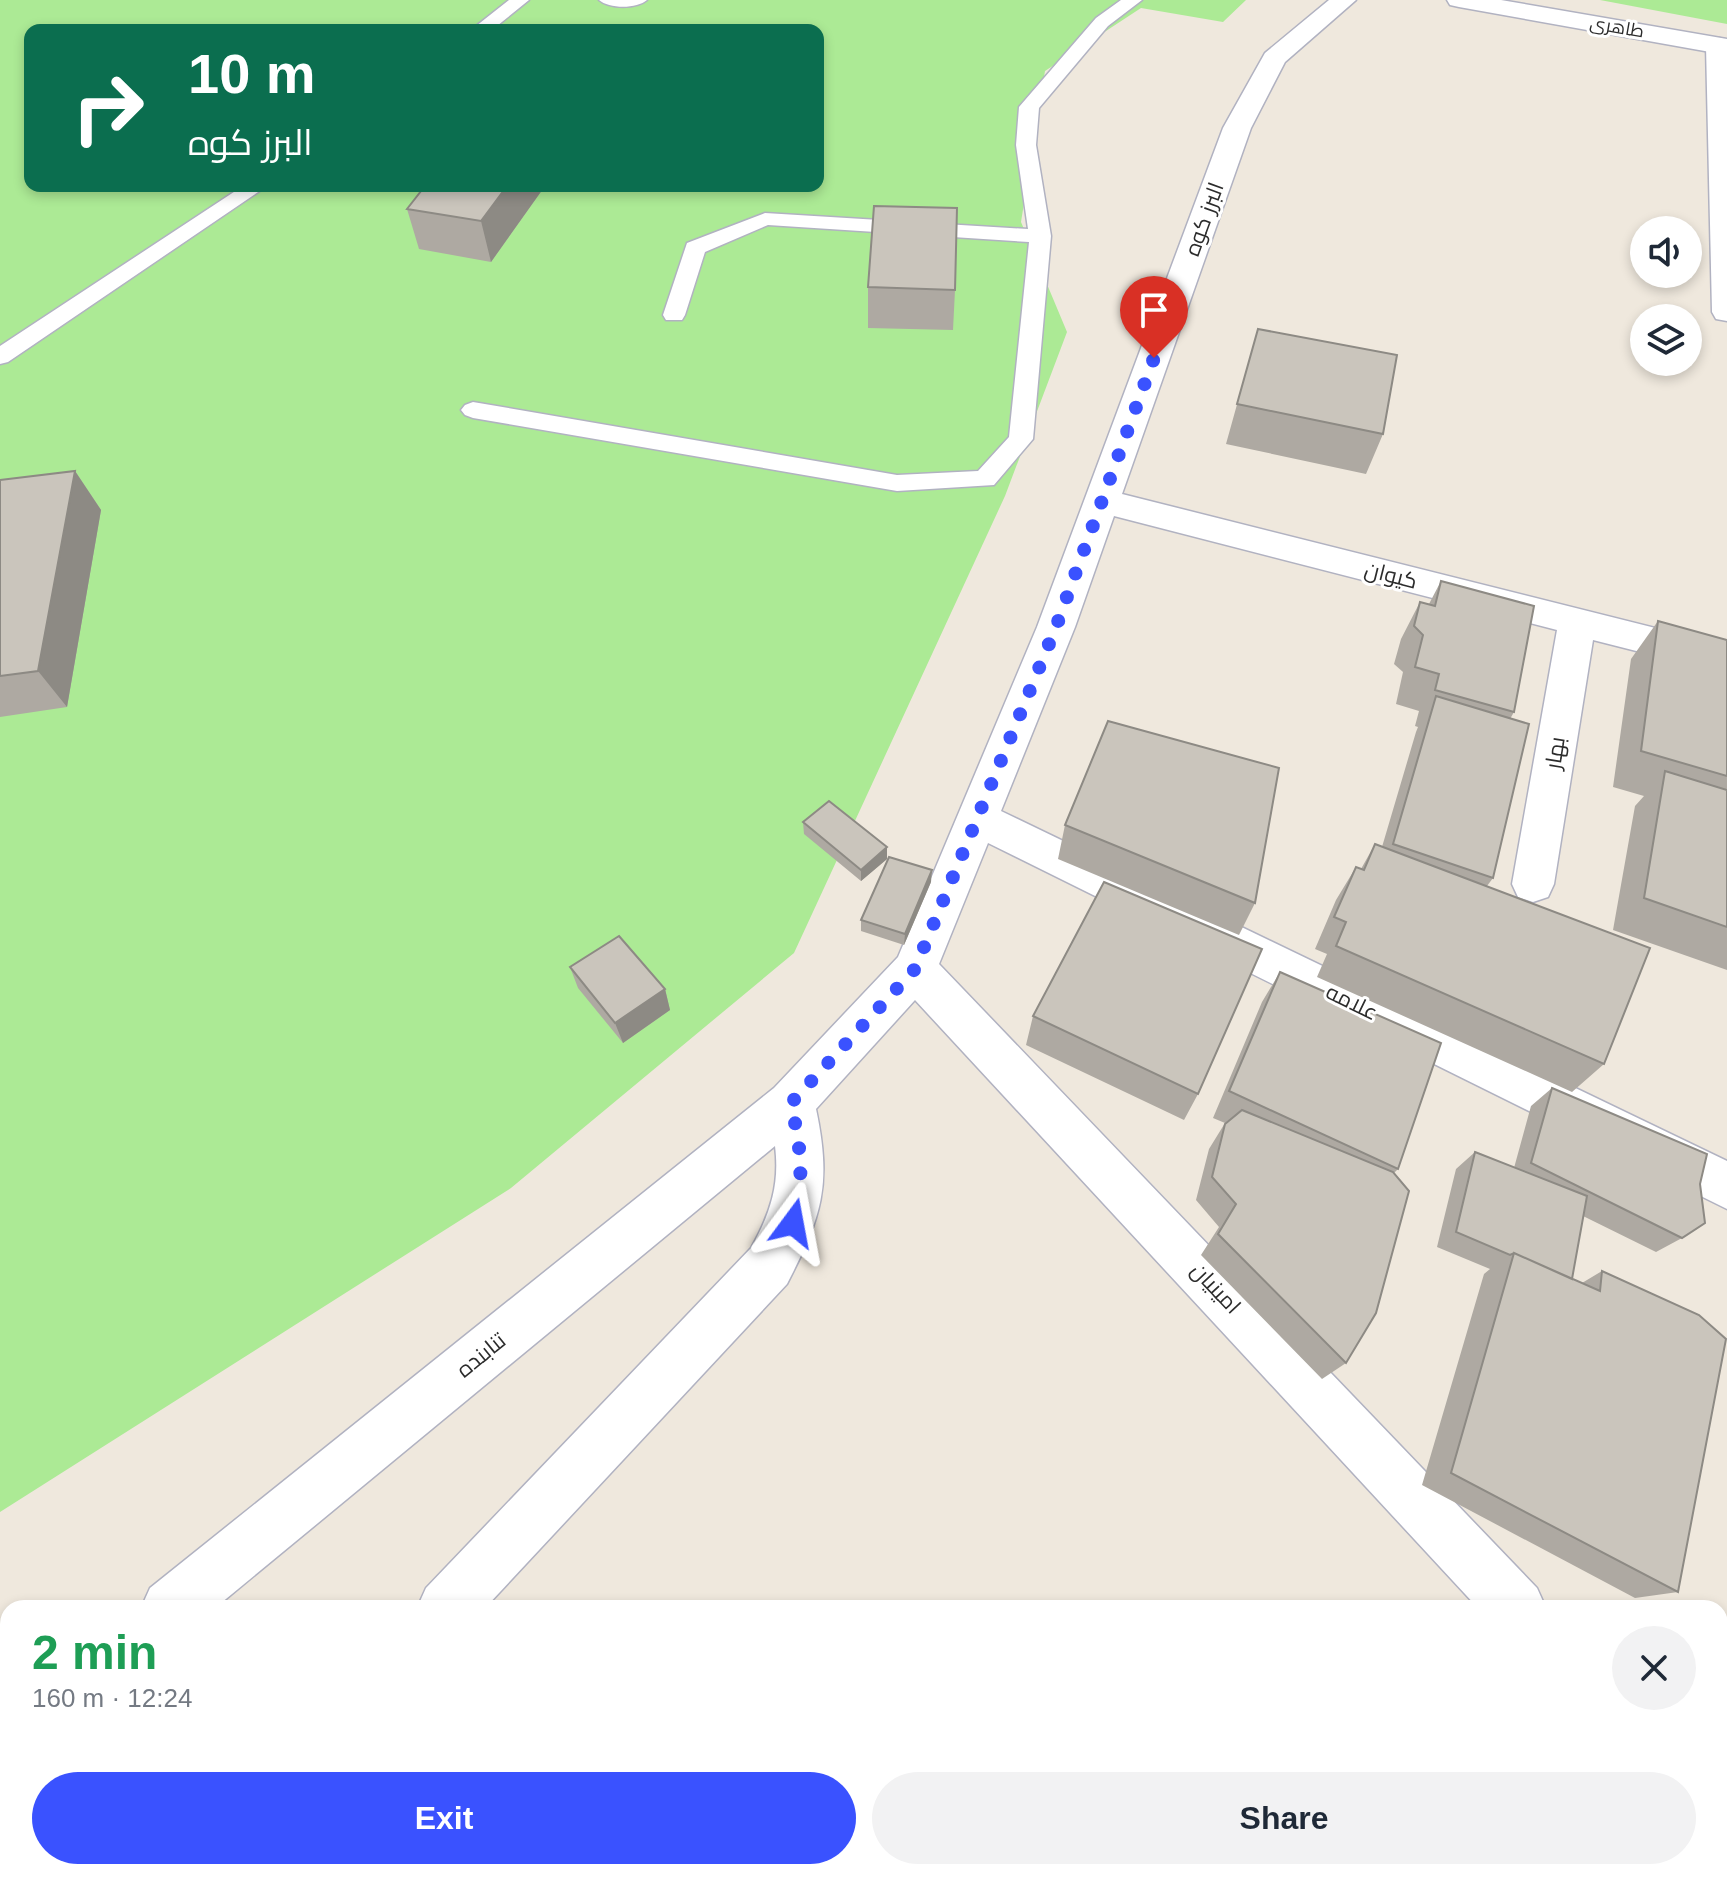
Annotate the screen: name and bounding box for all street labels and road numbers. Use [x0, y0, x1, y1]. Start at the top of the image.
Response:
street label: طاهری [1588, 12, 1646, 43]
street label: البرز کوه [1179, 179, 1229, 259]
street label: کیوان [1362, 556, 1420, 594]
street label: بهار [1540, 735, 1571, 773]
street label: علامه [1322, 979, 1382, 1025]
street label: امینیان [1186, 1257, 1246, 1319]
street label: تنابنده [451, 1328, 511, 1382]

